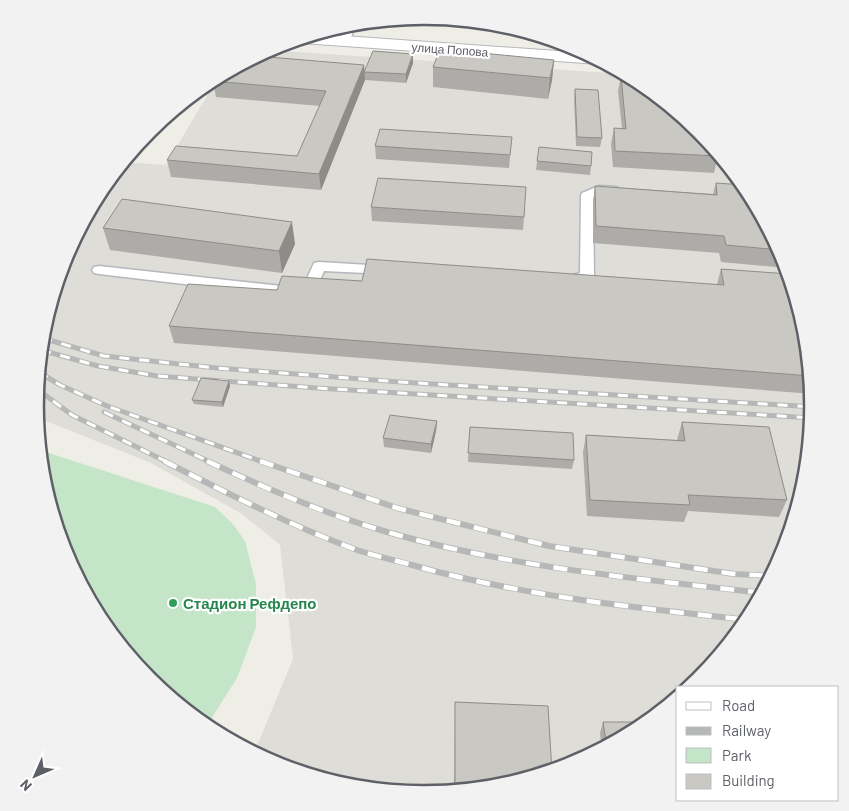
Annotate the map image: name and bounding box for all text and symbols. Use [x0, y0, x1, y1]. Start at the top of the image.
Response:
street label: улица Попова [411, 39, 489, 60]
place label: Стадион Рефдепо [183, 594, 316, 612]
marker: Стадион Рефдепо [167, 597, 179, 609]
legend [676, 686, 839, 801]
text: Road [722, 696, 755, 714]
text: Railway [722, 721, 771, 739]
text: Park [722, 746, 752, 764]
north arrow [10, 751, 60, 801]
text: Building [722, 771, 775, 789]
text: N [16, 776, 35, 795]

